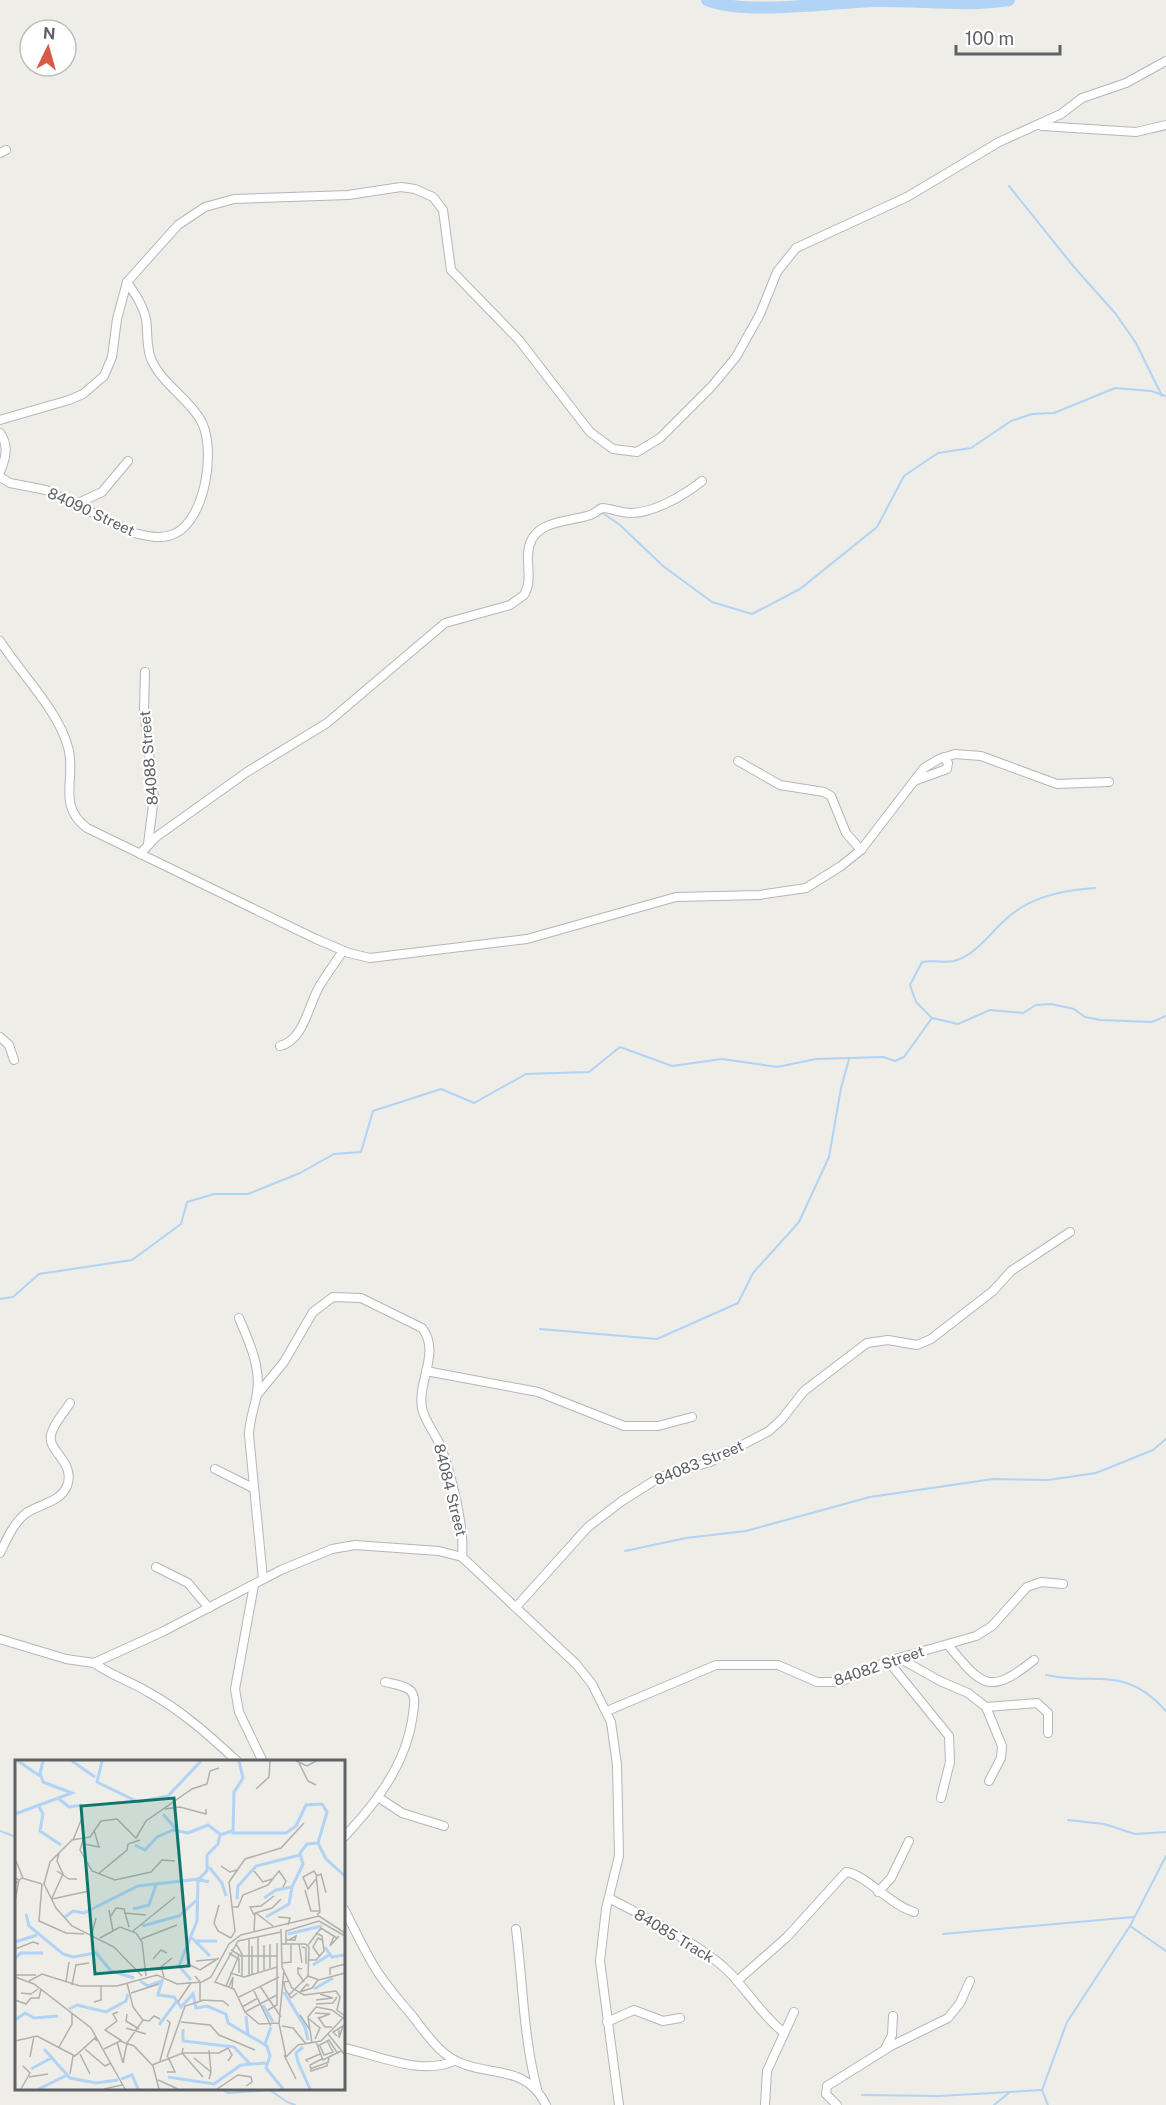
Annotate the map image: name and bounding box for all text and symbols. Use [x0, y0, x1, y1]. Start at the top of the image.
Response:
north arrow [18, 18, 78, 78]
scale bar [956, 18, 1060, 56]
text: N [42, 24, 56, 44]
text: 100 m [965, 28, 1014, 49]
street label: 84090 Street [45, 484, 138, 539]
street label: 84088 Street [136, 710, 161, 806]
street label: 84083 Street [652, 1437, 746, 1488]
street label: 84084 Street [431, 1442, 470, 1538]
street label: 84082 Street [831, 1642, 926, 1689]
inset map [15, 1760, 345, 2090]
street label: 84085 Track [631, 1905, 717, 1966]

